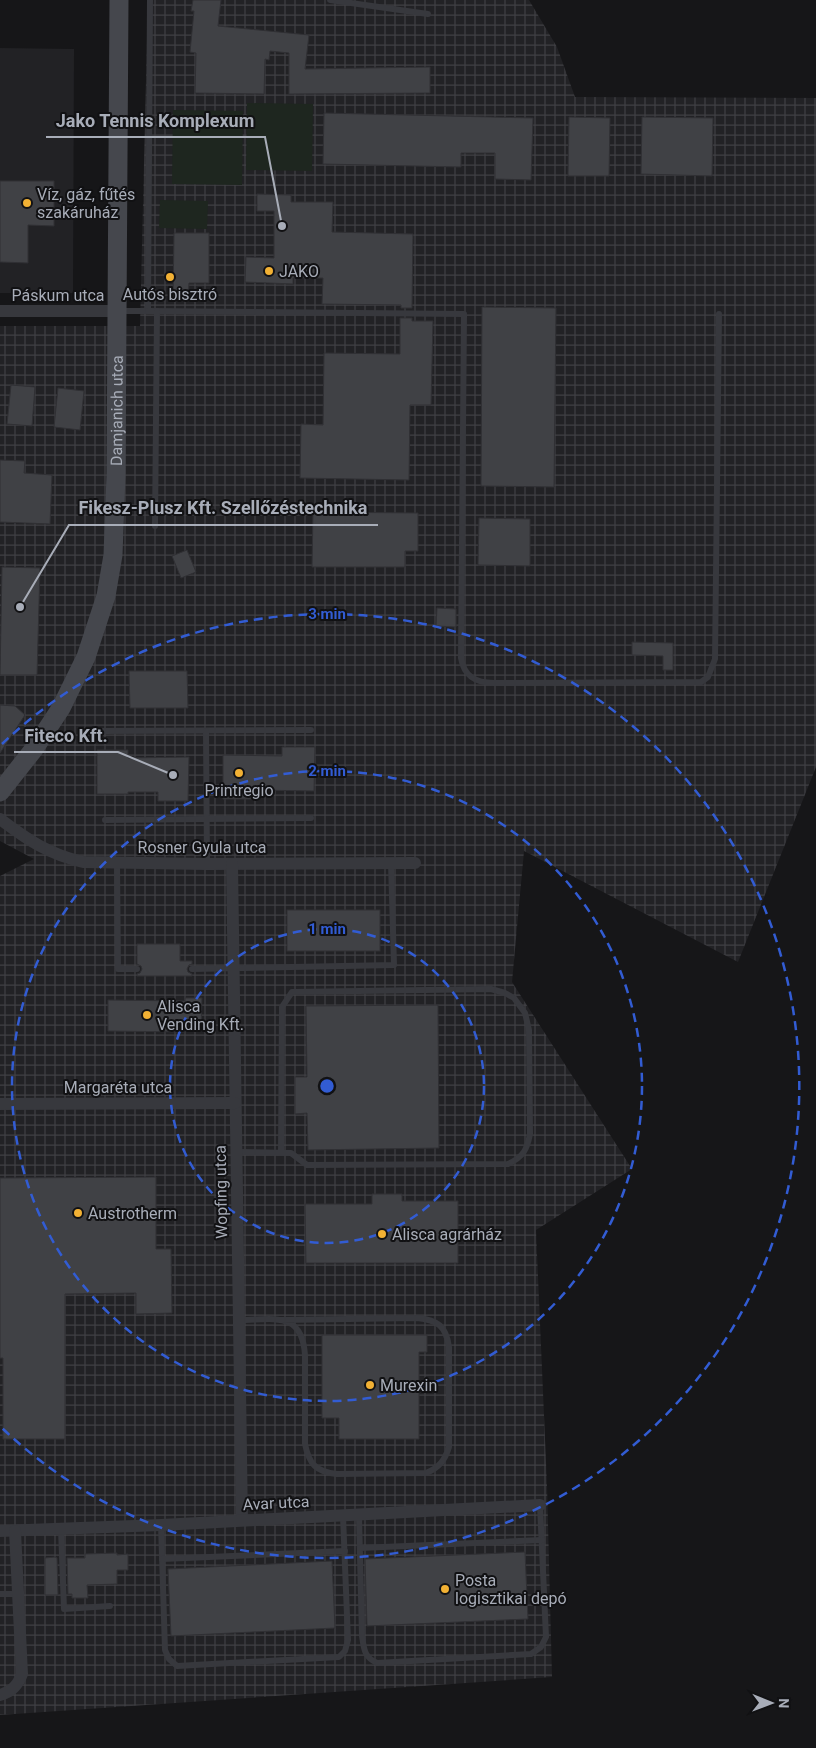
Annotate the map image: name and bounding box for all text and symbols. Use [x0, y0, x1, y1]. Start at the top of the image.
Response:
callout: Jako Tennis Komplexum [46, 104, 265, 137]
text: Jako Tennis Komplexum [56, 110, 254, 131]
place label: Víz, gáz, fűtés szakáruház [37, 185, 135, 222]
marker: Víz, gáz, fűtés szakáruház [21, 197, 33, 209]
place label: JAKO [279, 262, 319, 281]
marker: JAKO [263, 265, 275, 277]
marker: Autós bisztró [164, 271, 176, 283]
place label: Autós bisztró [123, 285, 217, 304]
street label: Páskum utca [11, 286, 105, 305]
street label: Damjanich utca [107, 355, 126, 466]
callout: Fikesz-Plusz Kft. Szellőzéstechnika [69, 492, 378, 525]
text: Fikesz-Plusz Kft. Szellőzéstechnika [78, 497, 368, 518]
text: 3 min [308, 605, 346, 623]
callout: Fiteco Kft. [14, 719, 118, 752]
text: Fiteco Kft. [24, 725, 108, 746]
text: 2 min [308, 762, 346, 780]
marker: Printregio [233, 767, 245, 779]
place label: Printregio [204, 781, 274, 800]
street label: Rosner Gyula utca [138, 838, 266, 857]
text: 1 min [308, 920, 346, 938]
place label: Alisca Vending Kft. [157, 997, 244, 1034]
marker: Alisca Vending Kft. [141, 1009, 153, 1021]
centre of rings [318, 1077, 336, 1095]
street label: Margaréta utca [64, 1078, 172, 1097]
street label: Wopfing utca [211, 1145, 231, 1239]
place label: Austrotherm [88, 1204, 177, 1223]
marker: Austrotherm [72, 1207, 84, 1219]
place label: Alisca agrárház [392, 1225, 502, 1244]
marker: Alisca agrárház [376, 1228, 388, 1240]
place label: Murexin [380, 1376, 437, 1395]
marker: Murexin [364, 1379, 376, 1391]
street label: Avar utca [242, 1492, 310, 1514]
place label: Posta logisztikai depó [455, 1571, 567, 1608]
marker: Posta logisztikai depó [439, 1583, 451, 1595]
north arrow [746, 1678, 796, 1728]
text: N [776, 1698, 792, 1708]

